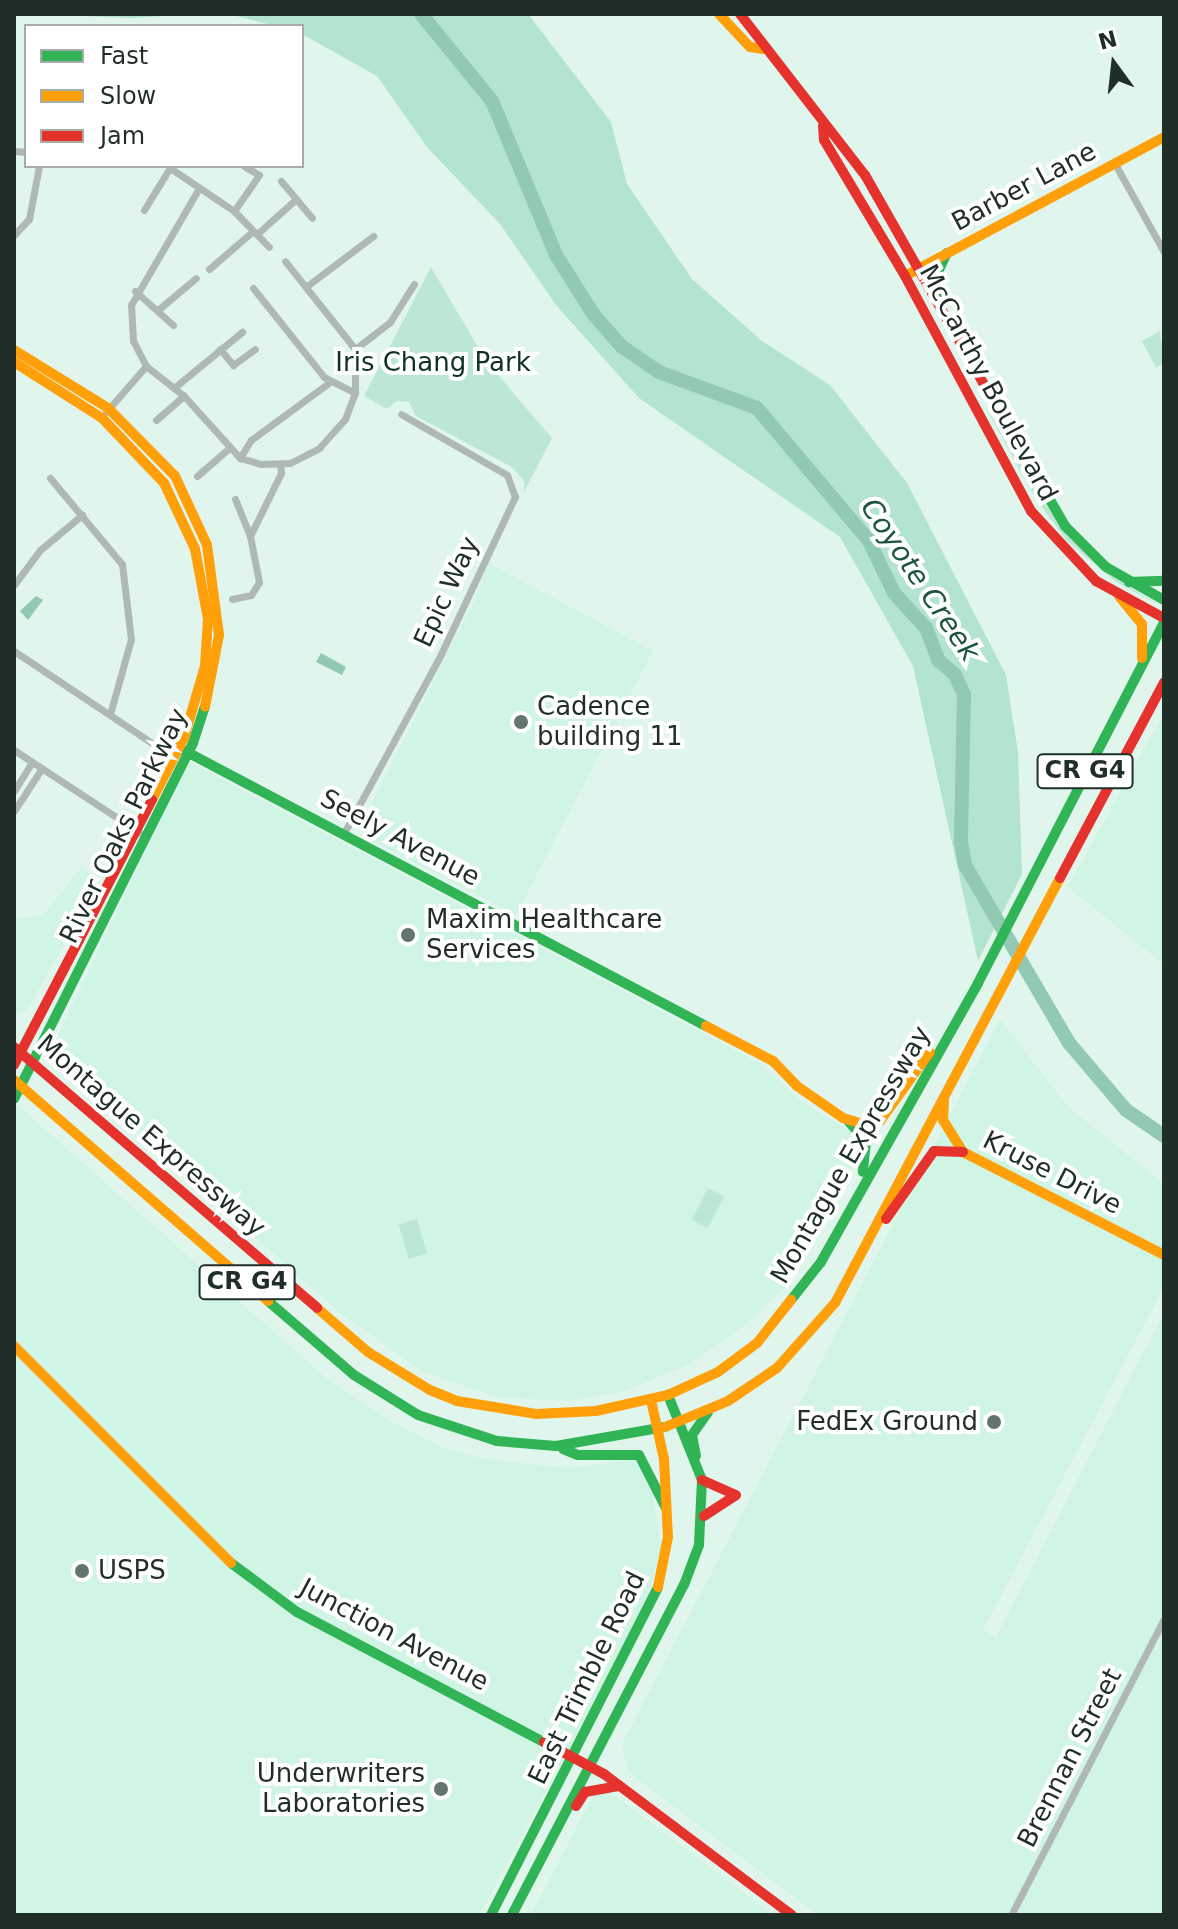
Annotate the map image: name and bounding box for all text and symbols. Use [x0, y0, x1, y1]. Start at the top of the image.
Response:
legend [24, 24, 304, 168]
north arrow [1074, 24, 1154, 104]
text: N [1096, 26, 1120, 55]
text: Fast [100, 42, 148, 70]
text: Slow [100, 82, 156, 110]
text: Jam [100, 122, 145, 150]
street label: Barber Lane [947, 136, 1101, 238]
street label: McCarthy Boulevard [912, 259, 1064, 507]
park label: Iris Chang Park [335, 347, 531, 379]
water label: Coyote Creek [853, 492, 987, 668]
street label: Epic Way [408, 532, 486, 652]
place label: Cadence building 11 [537, 691, 682, 752]
street label: River Oaks Parkway [54, 703, 194, 949]
marker: Cadence building 11 [512, 713, 530, 731]
road number: CR G4 [1035, 751, 1135, 791]
street label: Seely Avenue [315, 783, 485, 893]
place label: Maxim Healthcare Services [426, 904, 662, 966]
marker: Maxim Healthcare Services [397, 924, 419, 946]
street label: Montague Expressway [764, 1021, 938, 1289]
street label: Montague Expressway [30, 1028, 272, 1244]
street label: Kruse Drive [977, 1125, 1127, 1221]
road number: CR G4 [197, 1262, 297, 1302]
place label: FedEx Ground [796, 1406, 978, 1438]
marker: FedEx Ground [985, 1413, 1003, 1431]
place label: USPS [98, 1555, 166, 1587]
marker: USPS [73, 1562, 91, 1580]
street label: East Trimble Road [522, 1566, 652, 1790]
street label: Junction Avenue [294, 1572, 494, 1698]
street label: Brennan Street [1011, 1663, 1129, 1853]
place label: Underwriters Laboratories [257, 1758, 425, 1820]
marker: Underwriters Laboratories [432, 1780, 450, 1798]

